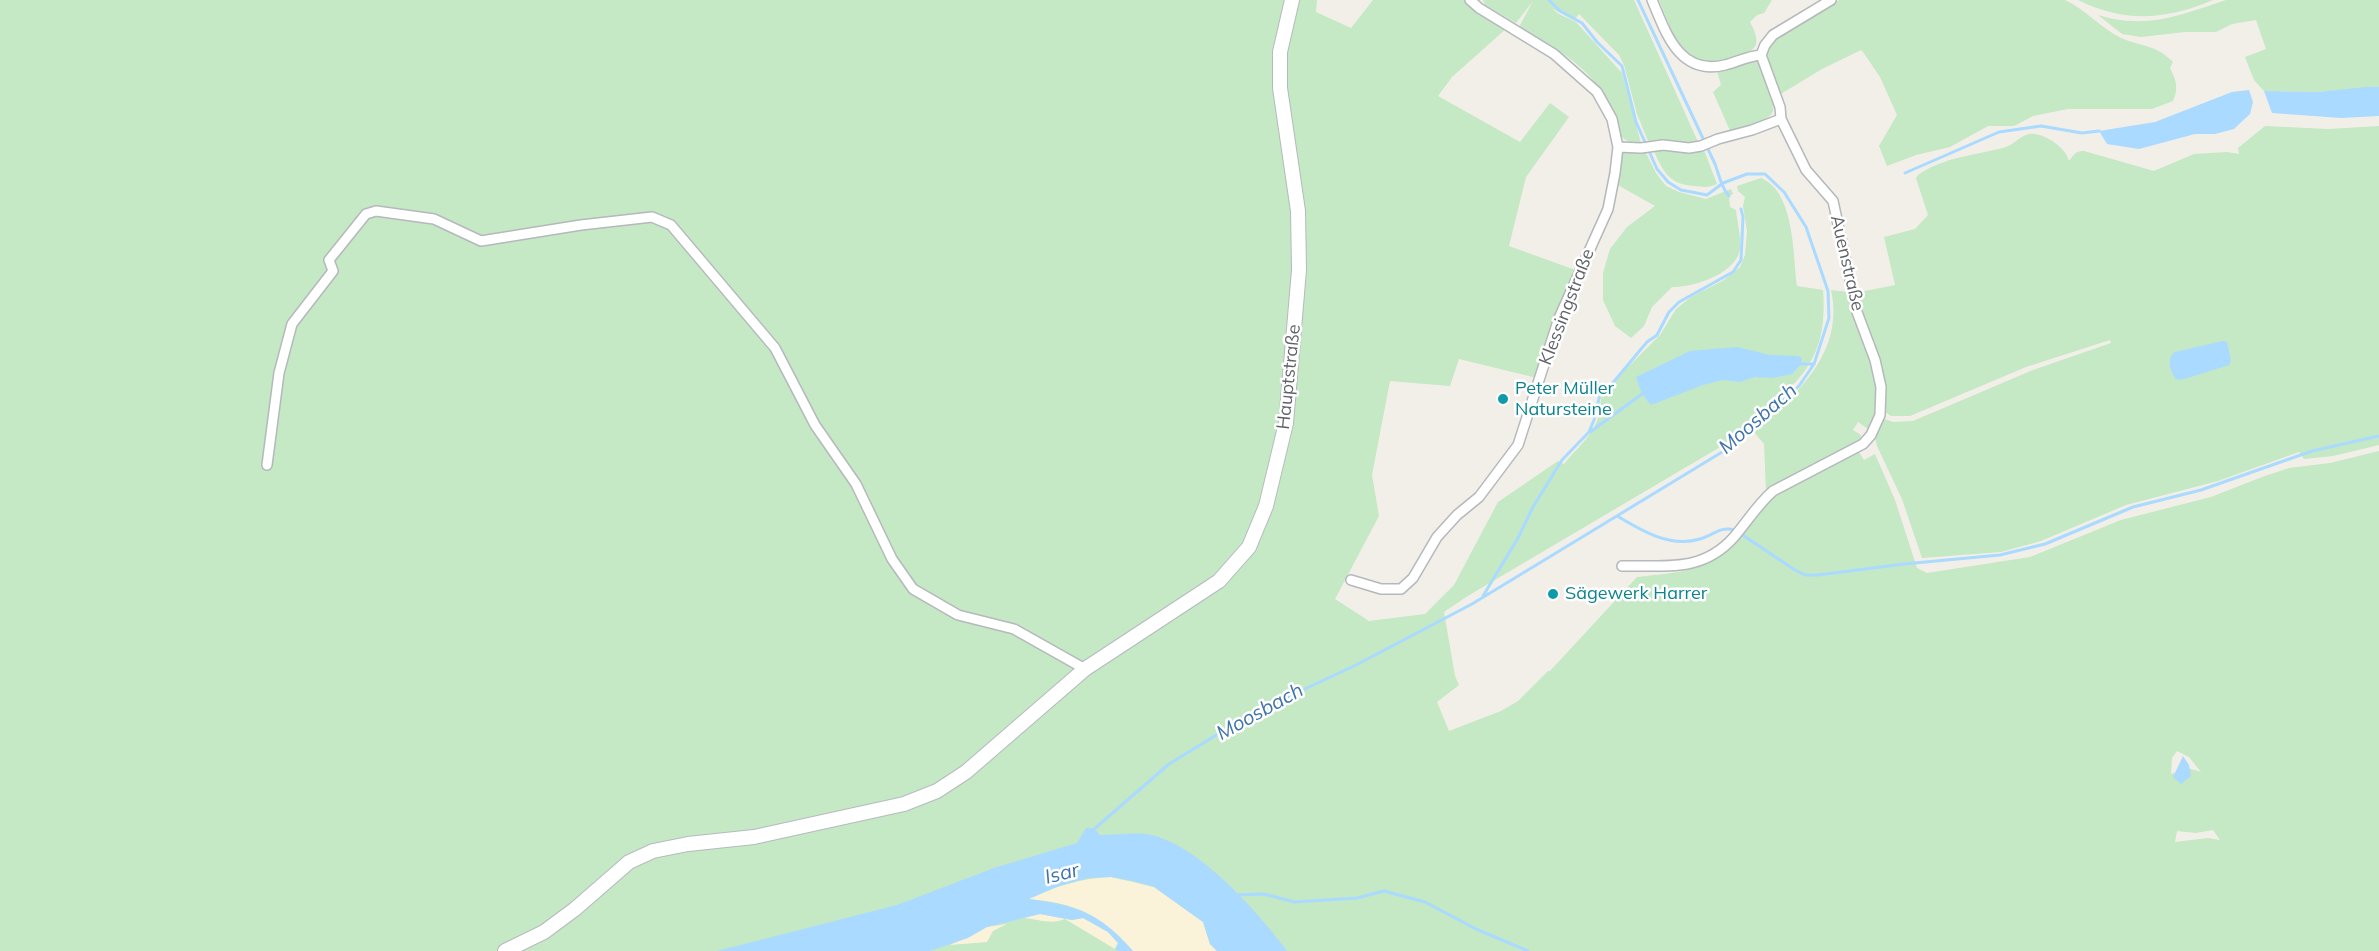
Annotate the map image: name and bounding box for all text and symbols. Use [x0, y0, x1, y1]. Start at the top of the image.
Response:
street label: Auenstraße [1826, 213, 1868, 313]
street label: Klessingstraße [1535, 246, 1599, 368]
street label: Hauptstraße [1273, 323, 1305, 431]
place label: Peter Müller Natursteine [1515, 378, 1614, 420]
water label: Moosbach [1714, 379, 1802, 459]
marker: Peter Müller Natursteine [1496, 392, 1510, 406]
place label: Sägewerk Harrer [1565, 583, 1707, 605]
marker: Sägewerk Harrer [1546, 587, 1560, 601]
water label: Moosbach [1212, 678, 1308, 746]
water label: Isar [1042, 858, 1082, 890]

